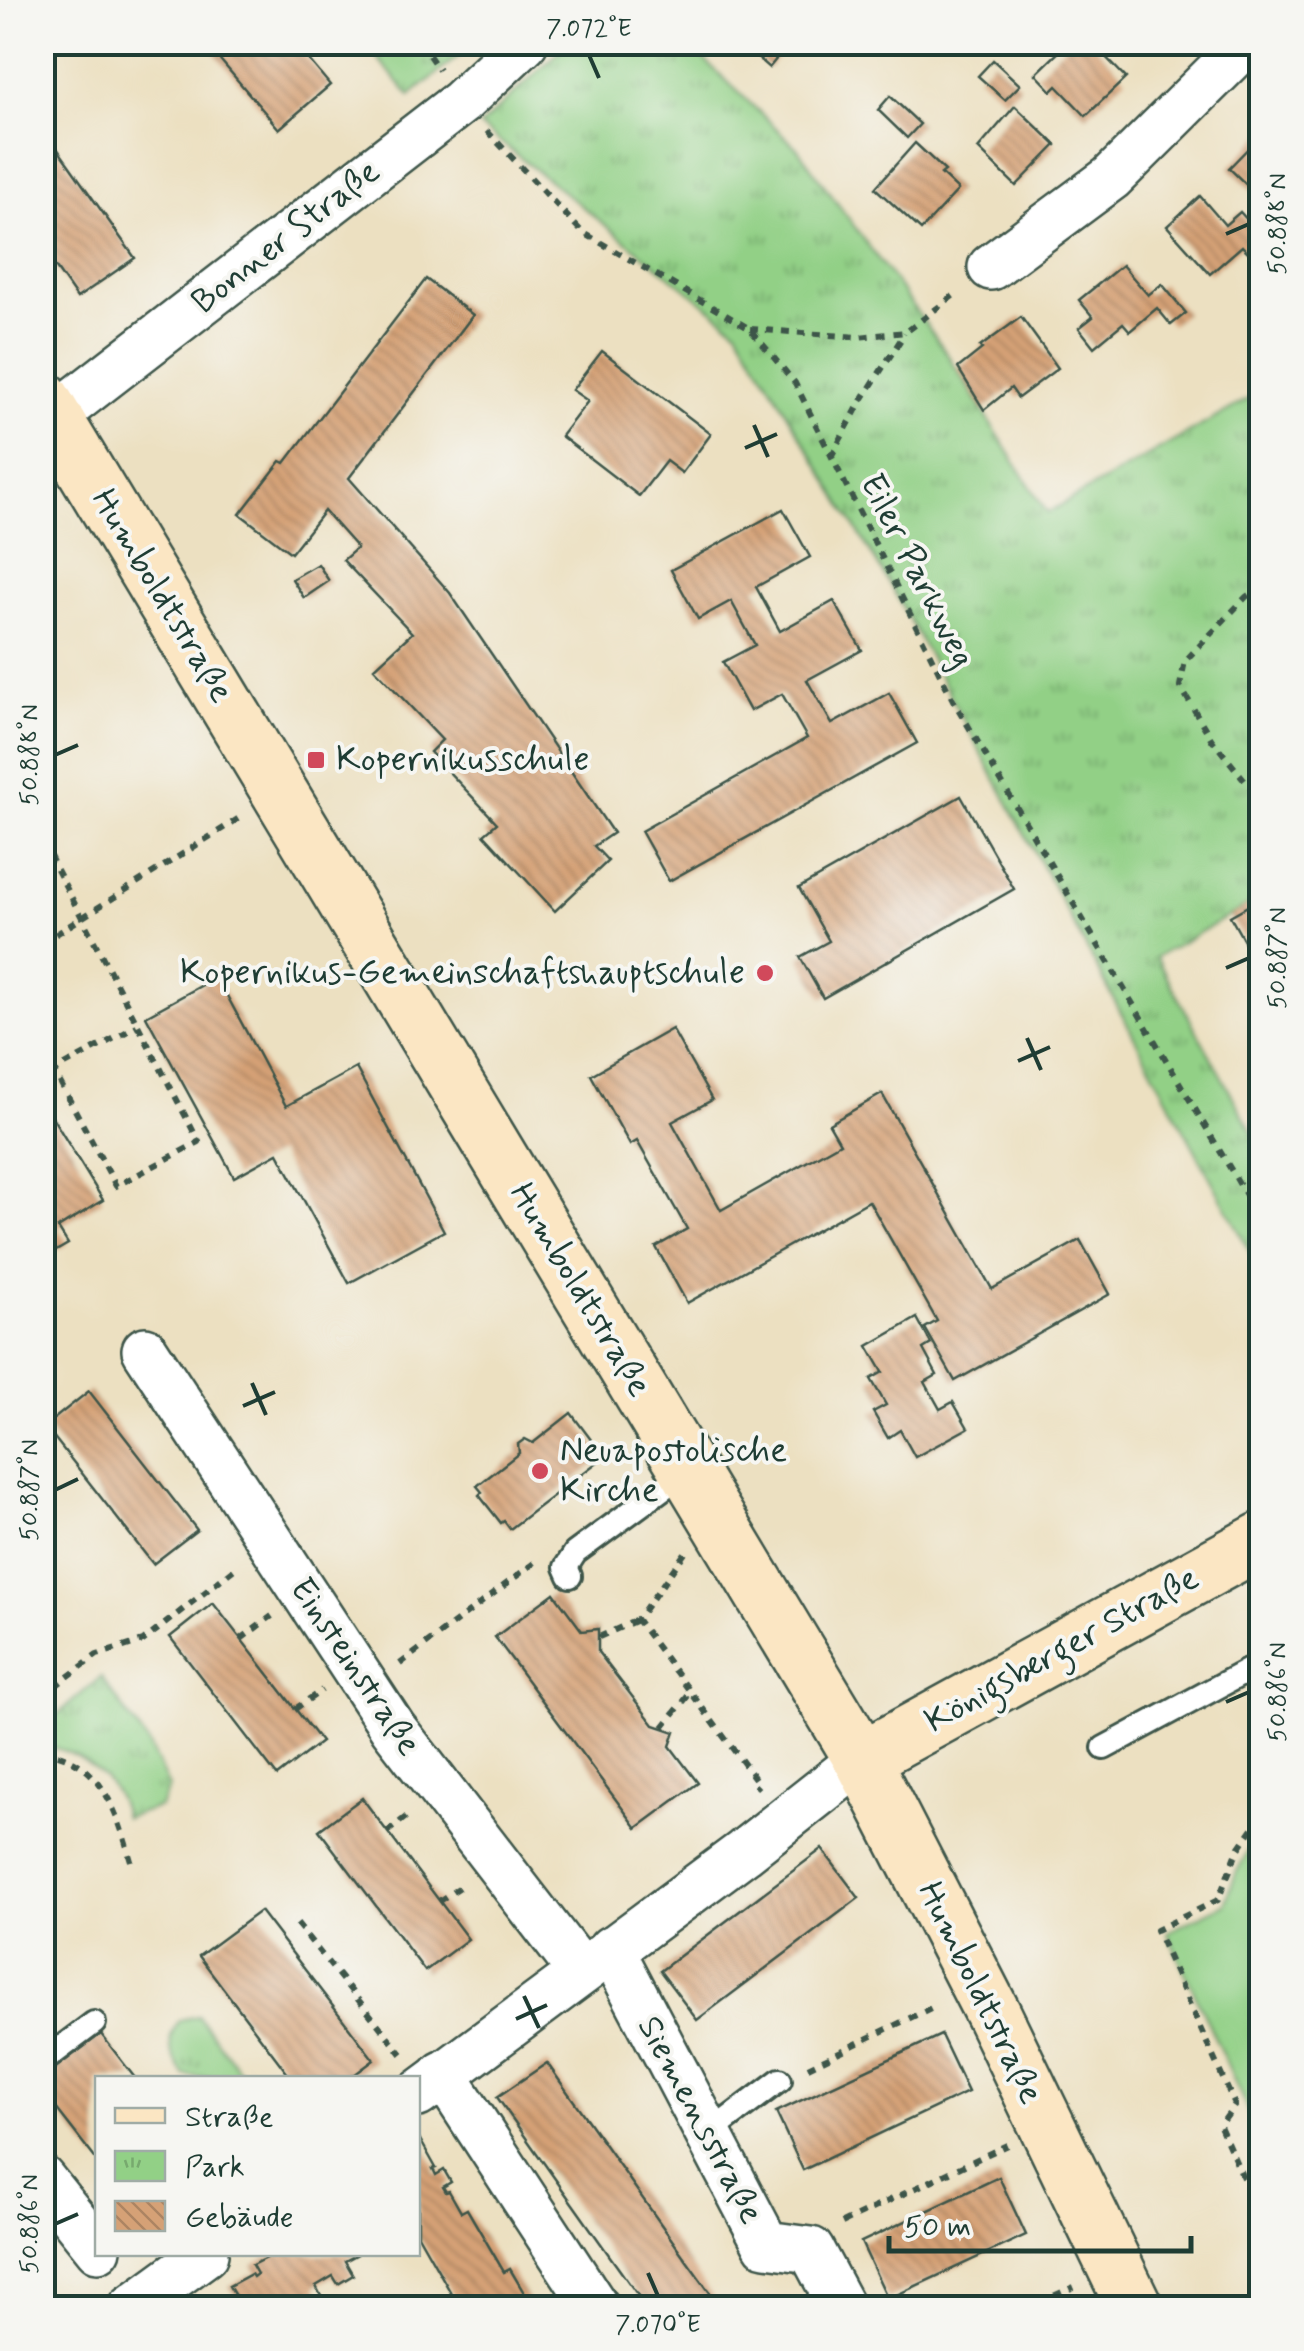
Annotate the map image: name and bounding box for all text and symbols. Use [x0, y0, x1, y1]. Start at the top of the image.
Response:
text: 7.072°E [546, 13, 632, 46]
street label: Bonner Straße [183, 149, 389, 325]
text: 50.888°N [1262, 173, 1295, 275]
street label: Eiler Parkweg [848, 466, 986, 676]
street label: Humboldtstraße [80, 481, 244, 711]
text: 50.888°N [14, 704, 47, 806]
place label: Kopernikusschule [336, 737, 590, 783]
marker: Kopernikusschule [305, 749, 327, 771]
text: 50.887°N [1262, 907, 1295, 1009]
place label: Kopernikus-Gemeinschaftshauptschule [180, 950, 745, 996]
marker: Kopernikus-Gemeinschaftshauptschule [754, 962, 776, 984]
street label: Humboldtstraße [498, 1175, 662, 1405]
place label: Neuapostolische Kirche [560, 1428, 787, 1514]
text: 50.887°N [14, 1439, 47, 1541]
marker: Neuapostolische Kirche [529, 1460, 551, 1482]
street label: Königsberger Straße [917, 1556, 1209, 1748]
street label: Einsteinstraße [278, 1569, 432, 1765]
text: 50.886°N [1262, 1642, 1295, 1742]
street label: Humboldtstraße [906, 1874, 1054, 2112]
street label: Siemensstraße [626, 2008, 774, 2232]
legend [95, 2076, 420, 2256]
text: Straße [185, 2098, 273, 2137]
text: Park [185, 2148, 245, 2187]
text: 50.886°N [14, 2174, 47, 2274]
scale bar [889, 2191, 1192, 2253]
text: Gebäude [185, 2198, 293, 2237]
text: 50 m [904, 2208, 971, 2247]
text: 7.070°E [615, 2309, 701, 2342]

